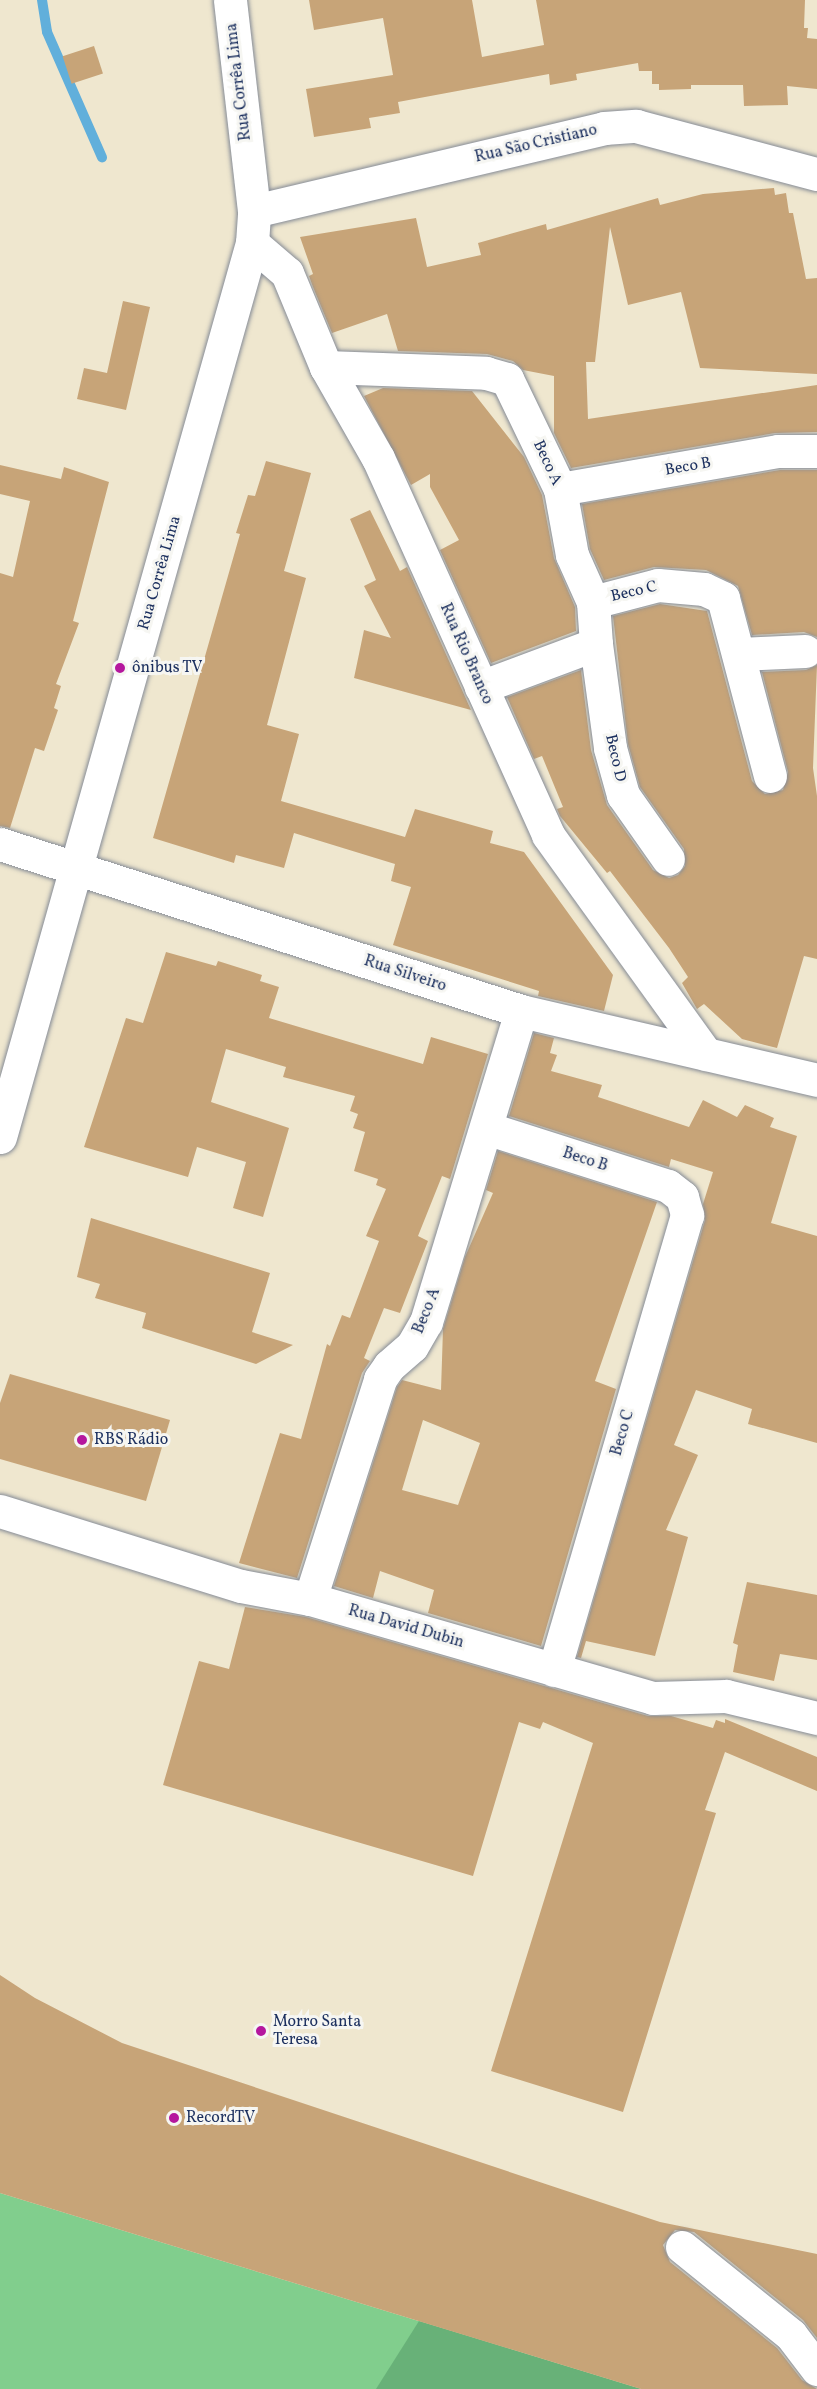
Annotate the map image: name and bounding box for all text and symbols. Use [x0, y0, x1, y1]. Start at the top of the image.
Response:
street label: Rua Corrêa Lima [222, 22, 256, 142]
street label: Rua São Cristiano [473, 121, 599, 167]
street label: Beco A [528, 437, 566, 489]
street label: Beco B [663, 454, 713, 480]
street label: Rua Corrêa Lima [134, 514, 186, 632]
street label: Beco C [609, 577, 659, 607]
street label: Rua Rio Branco [435, 601, 497, 707]
place label: ônibus TV [132, 658, 203, 678]
marker: ônibus TV [113, 661, 127, 675]
street label: Beco D [600, 732, 630, 784]
street label: Rua Silveiro [361, 952, 449, 996]
street label: Beco B [560, 1144, 610, 1176]
street label: Beco A [409, 1285, 445, 1337]
street label: Beco C [607, 1408, 639, 1458]
place label: RBS Rádio [94, 1430, 168, 1450]
marker: RBS Rádio [75, 1433, 89, 1447]
street label: Rua David Dubin [346, 1601, 466, 1653]
place label: Morro Santa Teresa [273, 2012, 361, 2050]
marker: Morro Santa Teresa [254, 2024, 268, 2038]
place label: RecordTV [186, 2108, 255, 2128]
marker: RecordTV [167, 2111, 181, 2125]

